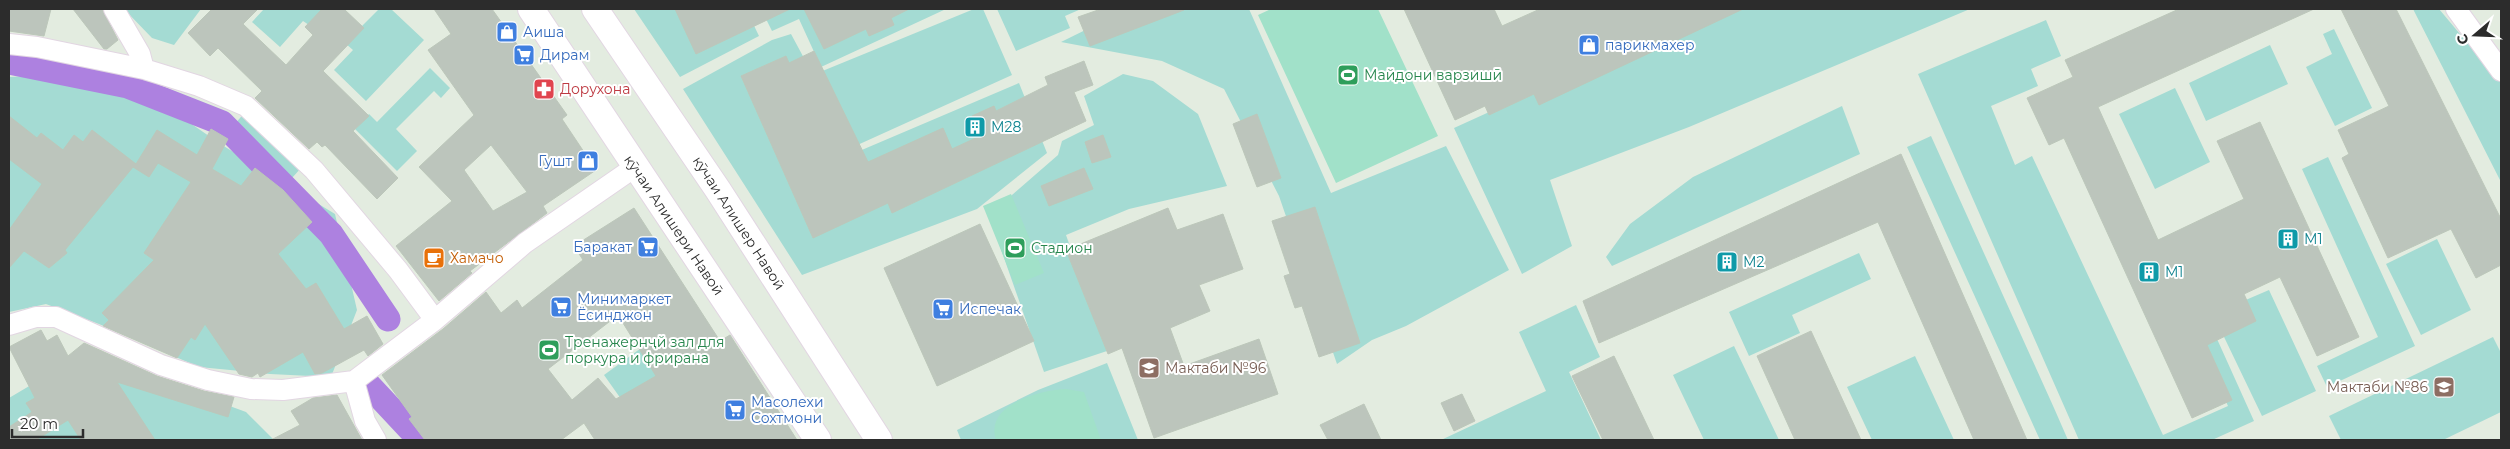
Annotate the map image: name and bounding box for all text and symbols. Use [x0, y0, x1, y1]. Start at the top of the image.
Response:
north arrow [2450, 10, 2500, 60]
shop icon: Аиша [495, 20, 519, 44]
place label: Аиша [523, 23, 564, 41]
text: С [2453, 31, 2473, 47]
shop icon: парикмахер [1577, 33, 1601, 57]
place label: парикмахер [1605, 36, 1695, 54]
supermarket icon: Дирам [512, 43, 536, 67]
place label: Дирам [540, 46, 590, 64]
sports icon: Майдони варзишӣ [1336, 63, 1360, 87]
place label: Майдони варзишӣ [1364, 66, 1502, 84]
pharmacy icon: Дорухона [532, 77, 556, 101]
place label: Дорухона [560, 80, 630, 98]
building icon: М28 [963, 115, 987, 139]
place label: М28 [991, 118, 1021, 136]
shop icon: Гушт [576, 149, 600, 173]
street label: кӯчаи Алишери Навоӣ [620, 151, 728, 299]
place label: Гушт [538, 152, 572, 170]
street label: кӯчаи Алишер Навоӣ [689, 153, 789, 293]
building icon: М1 [2276, 227, 2300, 251]
place label: М1 [2304, 230, 2323, 248]
supermarket icon: Баракат [636, 235, 660, 259]
sports icon: Стадион [1003, 236, 1027, 260]
place label: Баракат [573, 238, 632, 256]
place label: Стадион [1031, 239, 1093, 257]
cafe icon: Хамачо [422, 246, 446, 270]
place label: Хамачо [450, 249, 504, 267]
building icon: М2 [1715, 250, 1739, 274]
place label: М2 [1743, 253, 1764, 271]
building icon: M1 [2137, 260, 2161, 284]
place label: M1 [2165, 263, 2183, 281]
place label: Минимаркет Ёсинджон [577, 290, 671, 324]
supermarket icon: Минимаркет Ёсинджон [549, 295, 573, 319]
supermarket icon: Испечак [931, 297, 955, 321]
place label: Испечак [959, 300, 1021, 318]
place label: Тренажернҷй зал для поркура и фрирана [565, 333, 725, 367]
sports icon: Тренажернҷй зал для поркура и фрирана [537, 338, 561, 362]
school or university icon: Мактаби №96 [1137, 356, 1161, 380]
place label: Мактаби №96 [1165, 359, 1267, 377]
school or university icon: Мактаби №86 [2432, 375, 2456, 399]
place label: Мактаби №86 [2327, 378, 2428, 396]
place label: Масолехи Сохтмони [751, 393, 824, 427]
supermarket icon: Масолехи Сохтмони [723, 398, 747, 422]
scale bar [12, 406, 84, 438]
text: 20 m [20, 414, 58, 433]

